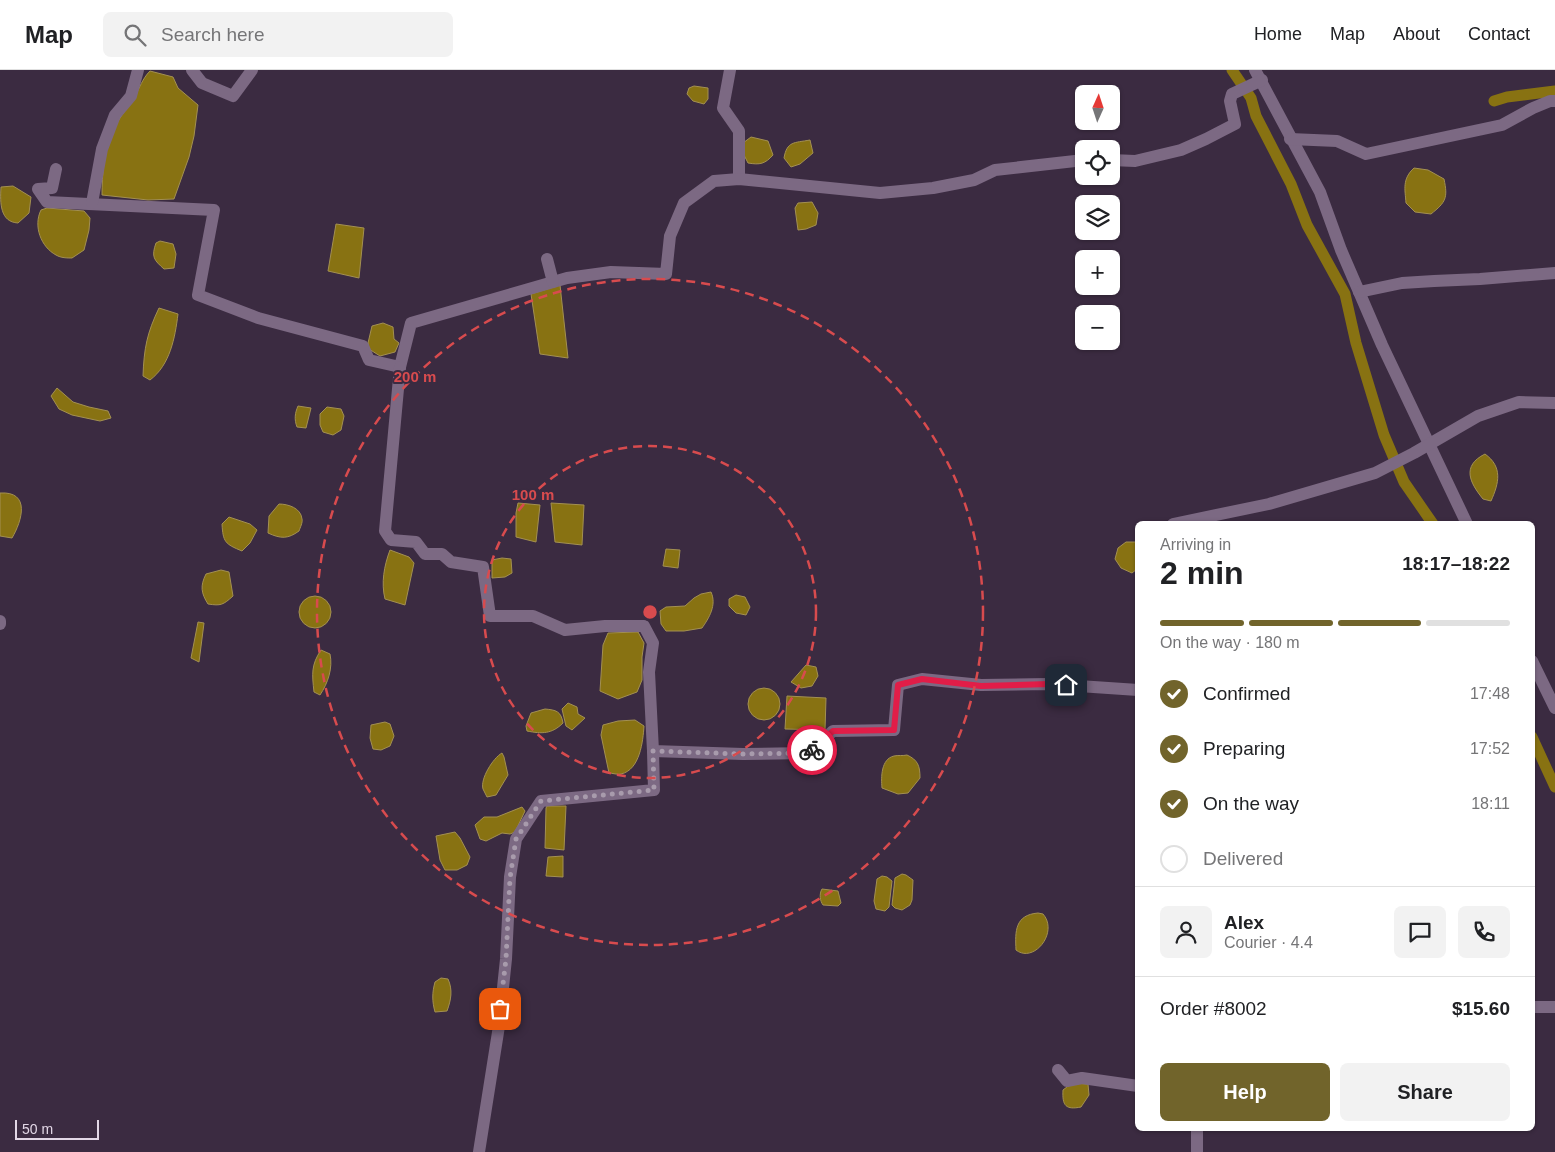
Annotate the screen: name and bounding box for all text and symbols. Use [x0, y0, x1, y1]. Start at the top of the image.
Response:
search box [103, 12, 453, 57]
text: Map [25, 21, 73, 48]
icon: search [121, 21, 149, 49]
text: Search here [161, 24, 265, 45]
text: Home [1254, 24, 1302, 44]
text: Map [1330, 24, 1365, 44]
text: About [1393, 24, 1440, 44]
text: Contact [1468, 24, 1530, 44]
north arrow [1075, 85, 1120, 130]
map controls [1075, 85, 1120, 350]
button: locate [1075, 140, 1120, 185]
button: layers [1075, 195, 1120, 240]
button: + [1075, 250, 1120, 295]
button: − [1075, 305, 1120, 350]
text: 200 m [394, 368, 436, 385]
text: 100 m [512, 486, 554, 503]
text: Arriving in [1160, 536, 1231, 553]
text: 18:17–18:22 [1402, 553, 1510, 574]
text: 2 min [1160, 555, 1244, 591]
centre of rings [641, 603, 659, 621]
text: On the way · 180 m [1160, 634, 1300, 651]
pin [1045, 664, 1087, 706]
icon: home [1052, 671, 1080, 699]
icon: check [1160, 680, 1188, 708]
text: Confirmed [1203, 683, 1291, 704]
text: 17:48 [1470, 685, 1510, 702]
courier [787, 725, 837, 775]
icon: check [1160, 735, 1188, 763]
icon: bike [798, 736, 826, 764]
text: Preparing [1203, 738, 1285, 759]
text: 17:52 [1470, 740, 1510, 757]
icon: check [1160, 790, 1188, 818]
text: On the way [1203, 793, 1299, 814]
text: 18:11 [1471, 795, 1510, 812]
text: Delivered [1203, 848, 1283, 869]
button: person [1160, 906, 1212, 958]
button: chat [1394, 906, 1446, 958]
button: phone [1458, 906, 1510, 958]
text: Alex [1224, 912, 1264, 933]
text: Courier · 4.4 [1224, 934, 1313, 951]
pin [479, 988, 521, 1030]
icon: bag [486, 995, 514, 1023]
text: Order #8002 [1160, 998, 1267, 1019]
text: $15.60 [1452, 998, 1510, 1019]
button: Help [1160, 1063, 1330, 1121]
button: Share [1340, 1063, 1510, 1121]
scale bar [15, 1117, 99, 1140]
text: 50 m [22, 1121, 53, 1137]

